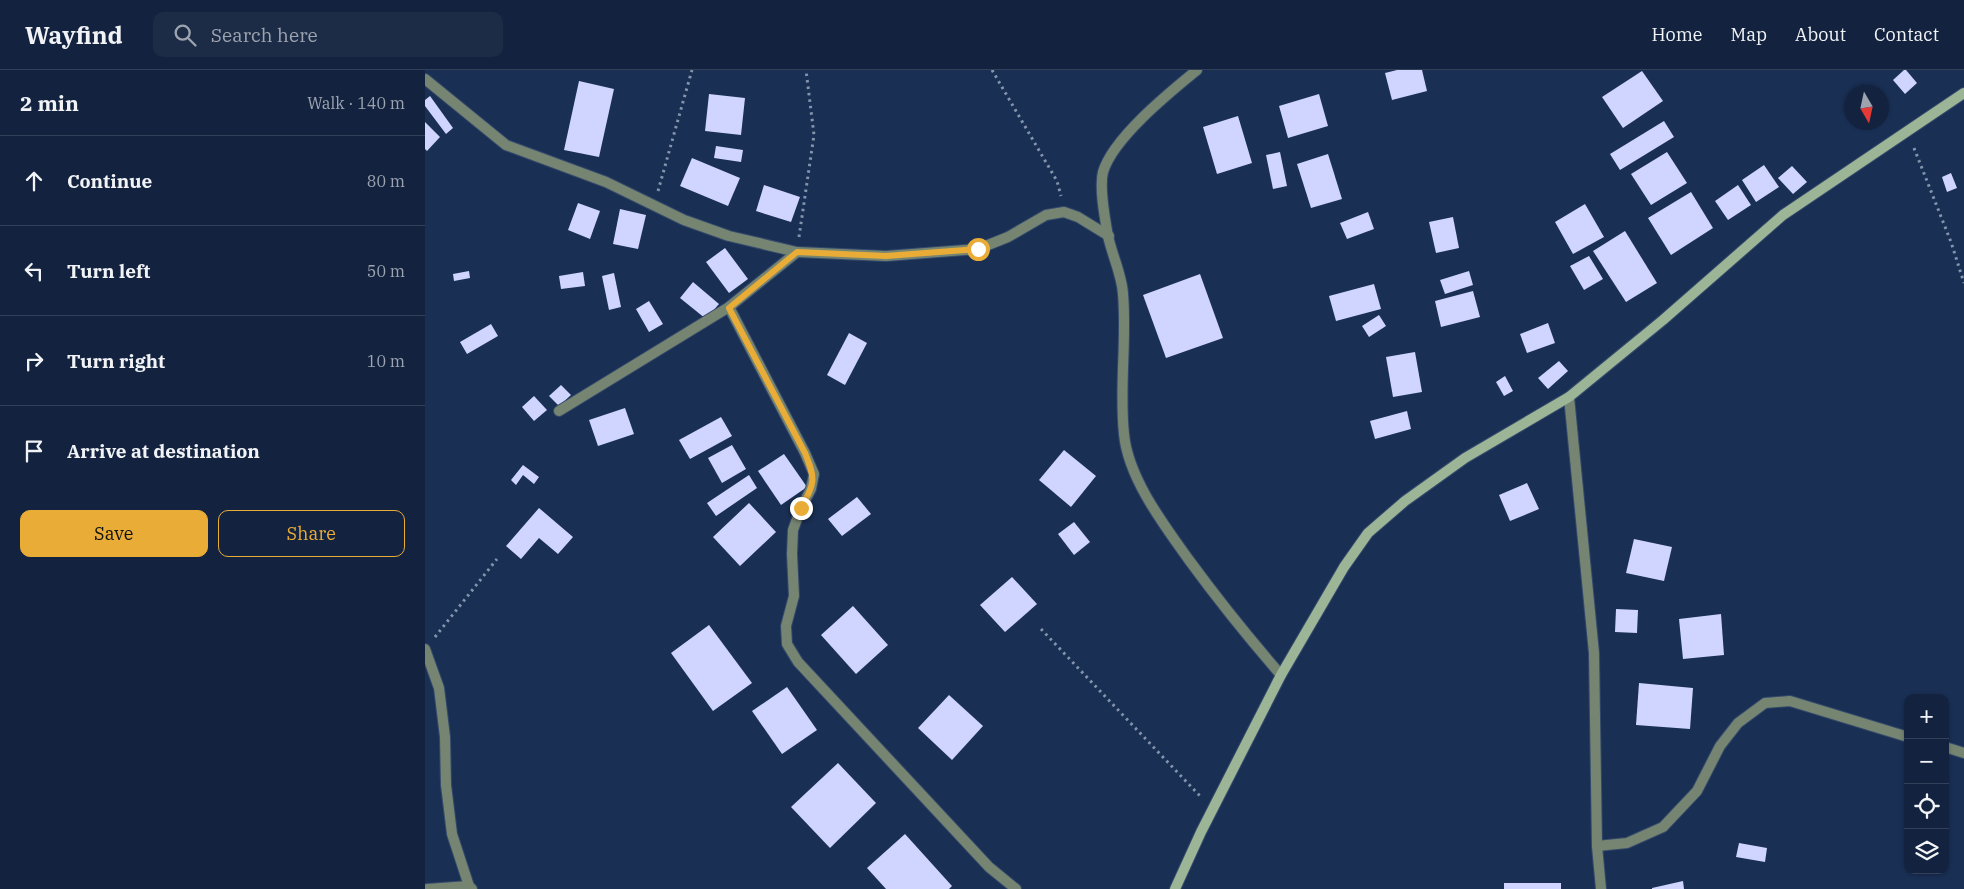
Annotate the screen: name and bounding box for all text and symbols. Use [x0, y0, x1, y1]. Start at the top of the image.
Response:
search box [153, 12, 503, 57]
text: Wayfind [25, 19, 123, 51]
icon: search [171, 21, 199, 49]
text: Search here [211, 23, 318, 47]
text: Home [1651, 23, 1703, 46]
text: Map [1731, 23, 1767, 46]
text: About [1795, 23, 1846, 46]
text: Contact [1874, 23, 1939, 46]
north arrow [1844, 85, 1889, 130]
text: 2 min [20, 89, 79, 117]
text: Walk · 140 m [307, 93, 405, 113]
icon: ahead [20, 167, 48, 195]
text: Continue [67, 169, 152, 193]
text: 80 m [367, 171, 405, 191]
route start [967, 238, 990, 261]
icon: left [20, 257, 48, 285]
text: Turn left [67, 259, 150, 283]
text: 50 m [367, 261, 405, 281]
icon: right [20, 347, 48, 375]
text: Turn right [67, 349, 165, 373]
text: 10 m [367, 351, 405, 371]
icon: arrive [20, 437, 48, 465]
text: Arrive at destination [67, 439, 260, 463]
route end [790, 497, 813, 520]
button: Save [20, 510, 208, 557]
button: Share [218, 510, 405, 557]
map controls [1904, 694, 1949, 874]
button: + [1904, 694, 1949, 739]
button: − [1904, 739, 1949, 784]
button: locate [1904, 784, 1949, 829]
button: layers [1904, 829, 1949, 874]

